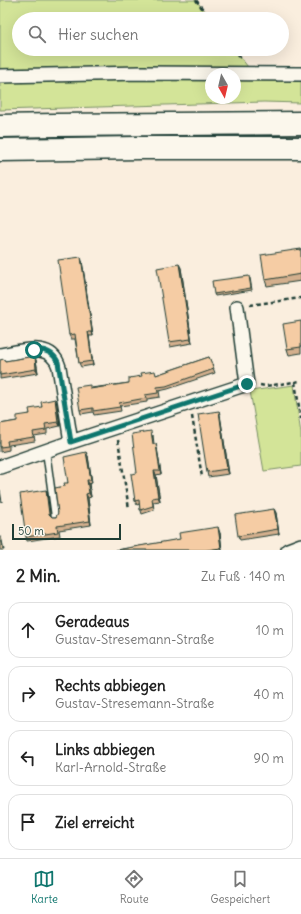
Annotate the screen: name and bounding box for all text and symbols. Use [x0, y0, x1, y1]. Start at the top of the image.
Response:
search box [12, 12, 289, 56]
icon: search [26, 23, 48, 45]
text: Hier suchen [58, 25, 138, 44]
north arrow [205, 68, 241, 104]
route start [25, 341, 43, 359]
route end [238, 375, 256, 393]
scale bar [12, 522, 121, 541]
text: 50 m [18, 524, 44, 538]
text: 2 Min. [16, 565, 60, 587]
text: Zu Fuß · 140 m [201, 568, 285, 585]
text: Geradeaus [55, 612, 129, 631]
icon: ahead [17, 619, 39, 641]
text: 10 m [256, 622, 284, 639]
text: Gustav-Stresemann-Straße [55, 631, 214, 648]
text: Rechts abbiegen [55, 676, 166, 695]
icon: right [17, 683, 39, 705]
text: 40 m [253, 686, 284, 703]
text: Gustav-Stresemann-Straße [55, 695, 214, 712]
text: Links abbiegen [55, 740, 155, 759]
icon: left [17, 747, 39, 769]
text: 90 m [253, 750, 284, 767]
text: Karl-Arnold-Straße [55, 759, 166, 776]
icon: arrive [17, 811, 39, 833]
text: Ziel erreicht [55, 813, 134, 832]
tab: Karte [31, 868, 58, 906]
tab: Route [120, 868, 149, 906]
tab: Gespeichert [211, 868, 270, 906]

